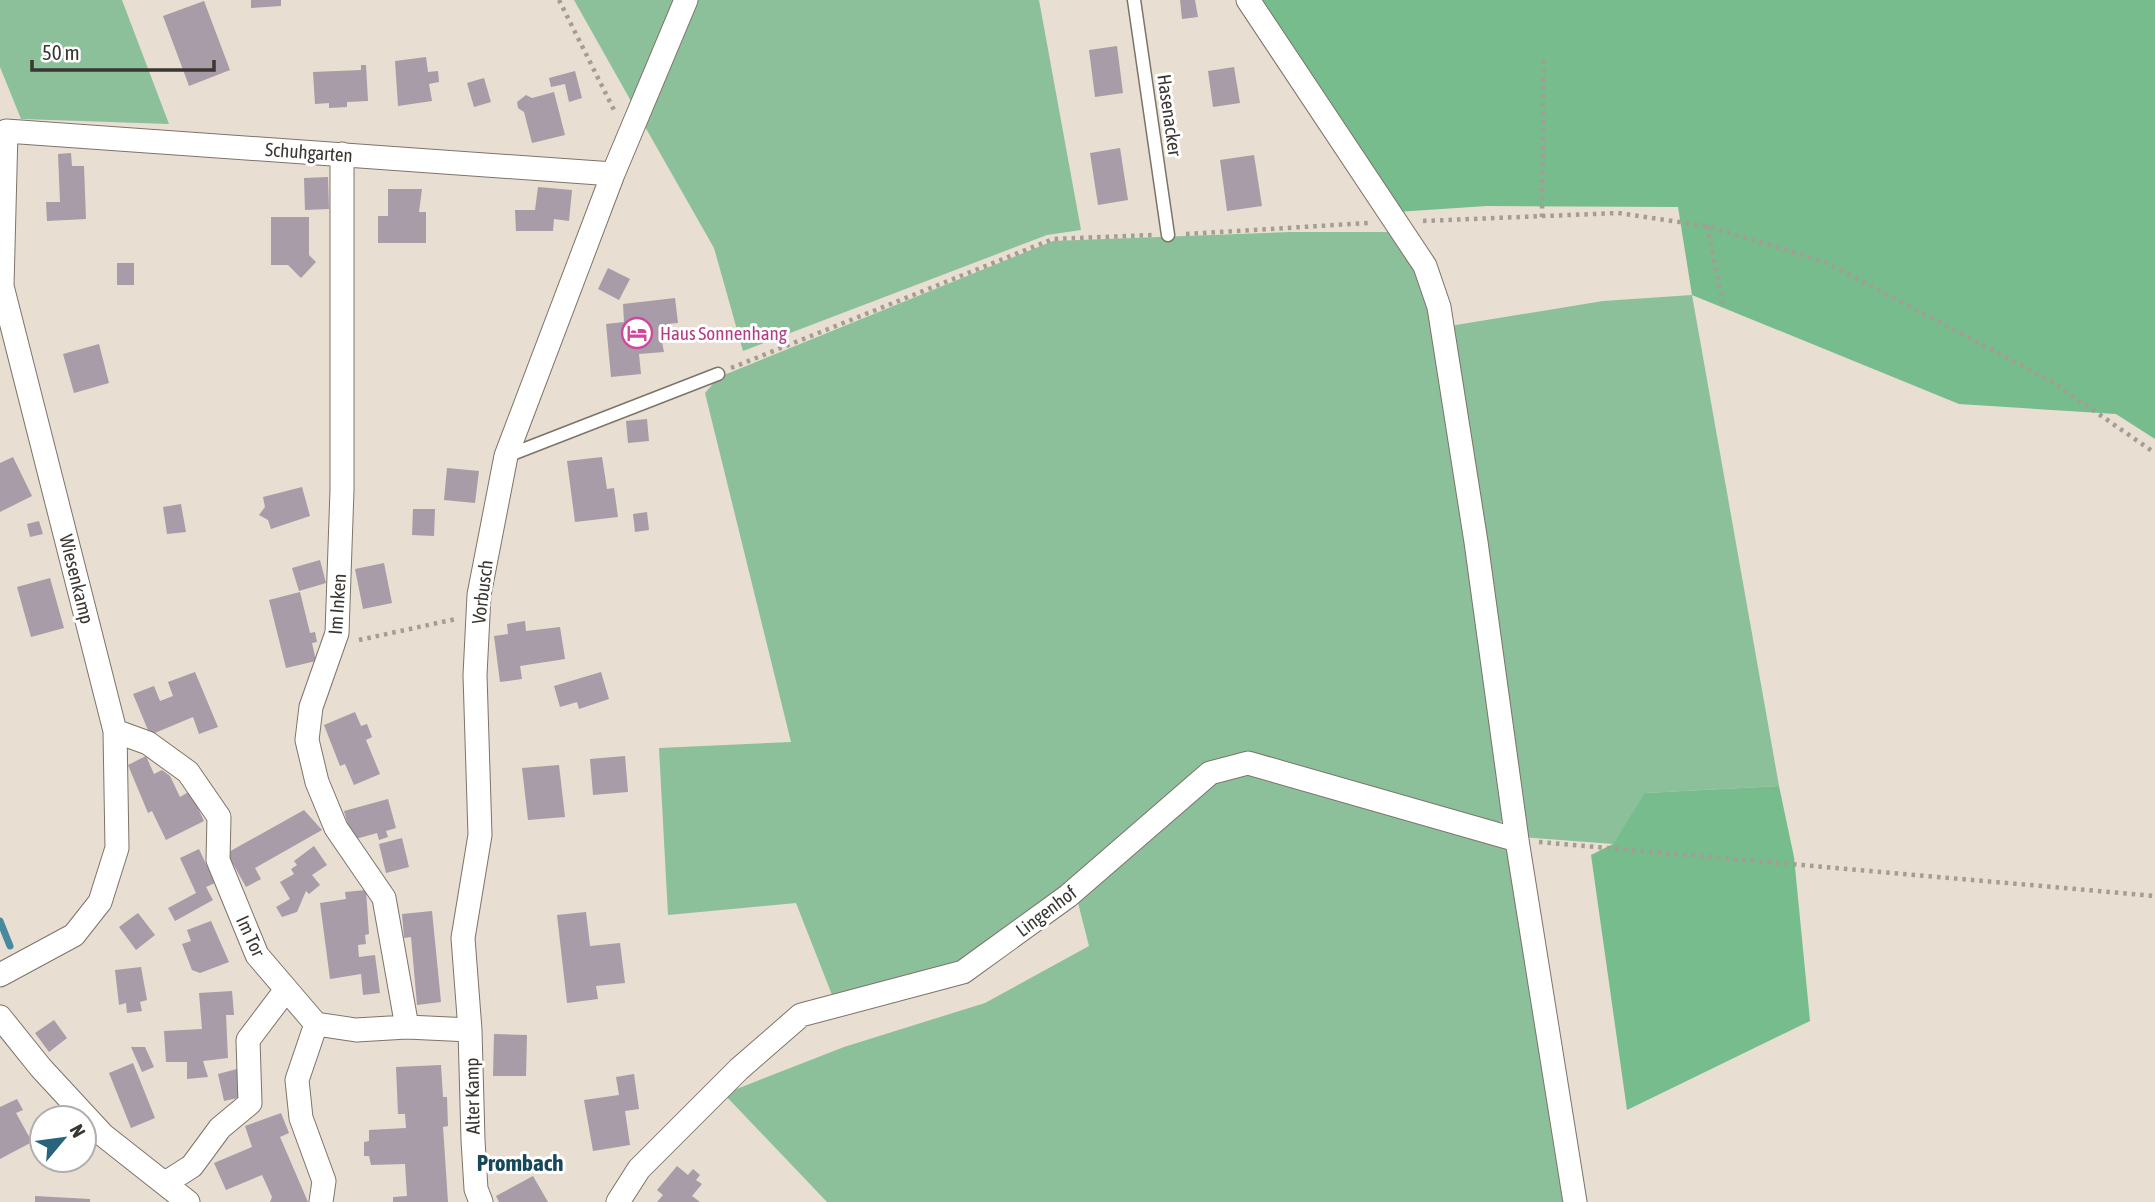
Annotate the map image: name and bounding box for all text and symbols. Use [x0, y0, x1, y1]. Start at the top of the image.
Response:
scale bar [32, 28, 214, 72]
text: 50 m [42, 40, 80, 64]
street label: Hasenacker [1153, 73, 1187, 158]
street label: Schuhgarten [264, 138, 354, 166]
hotel icon: Haus Sonnenhang [620, 316, 654, 350]
place label: Haus Sonnenhang [660, 322, 788, 344]
street label: Wiesenkamp [55, 532, 99, 626]
street label: Vorbusch [467, 559, 497, 625]
street label: Im Inken [324, 573, 350, 635]
street label: Lingenhof [1011, 881, 1081, 941]
street label: Im Tor [232, 912, 270, 960]
street label: Alter Kamp [460, 1057, 484, 1135]
north arrow [28, 1104, 98, 1174]
text: N [66, 1121, 90, 1141]
district label: Prombach [477, 1150, 563, 1176]

